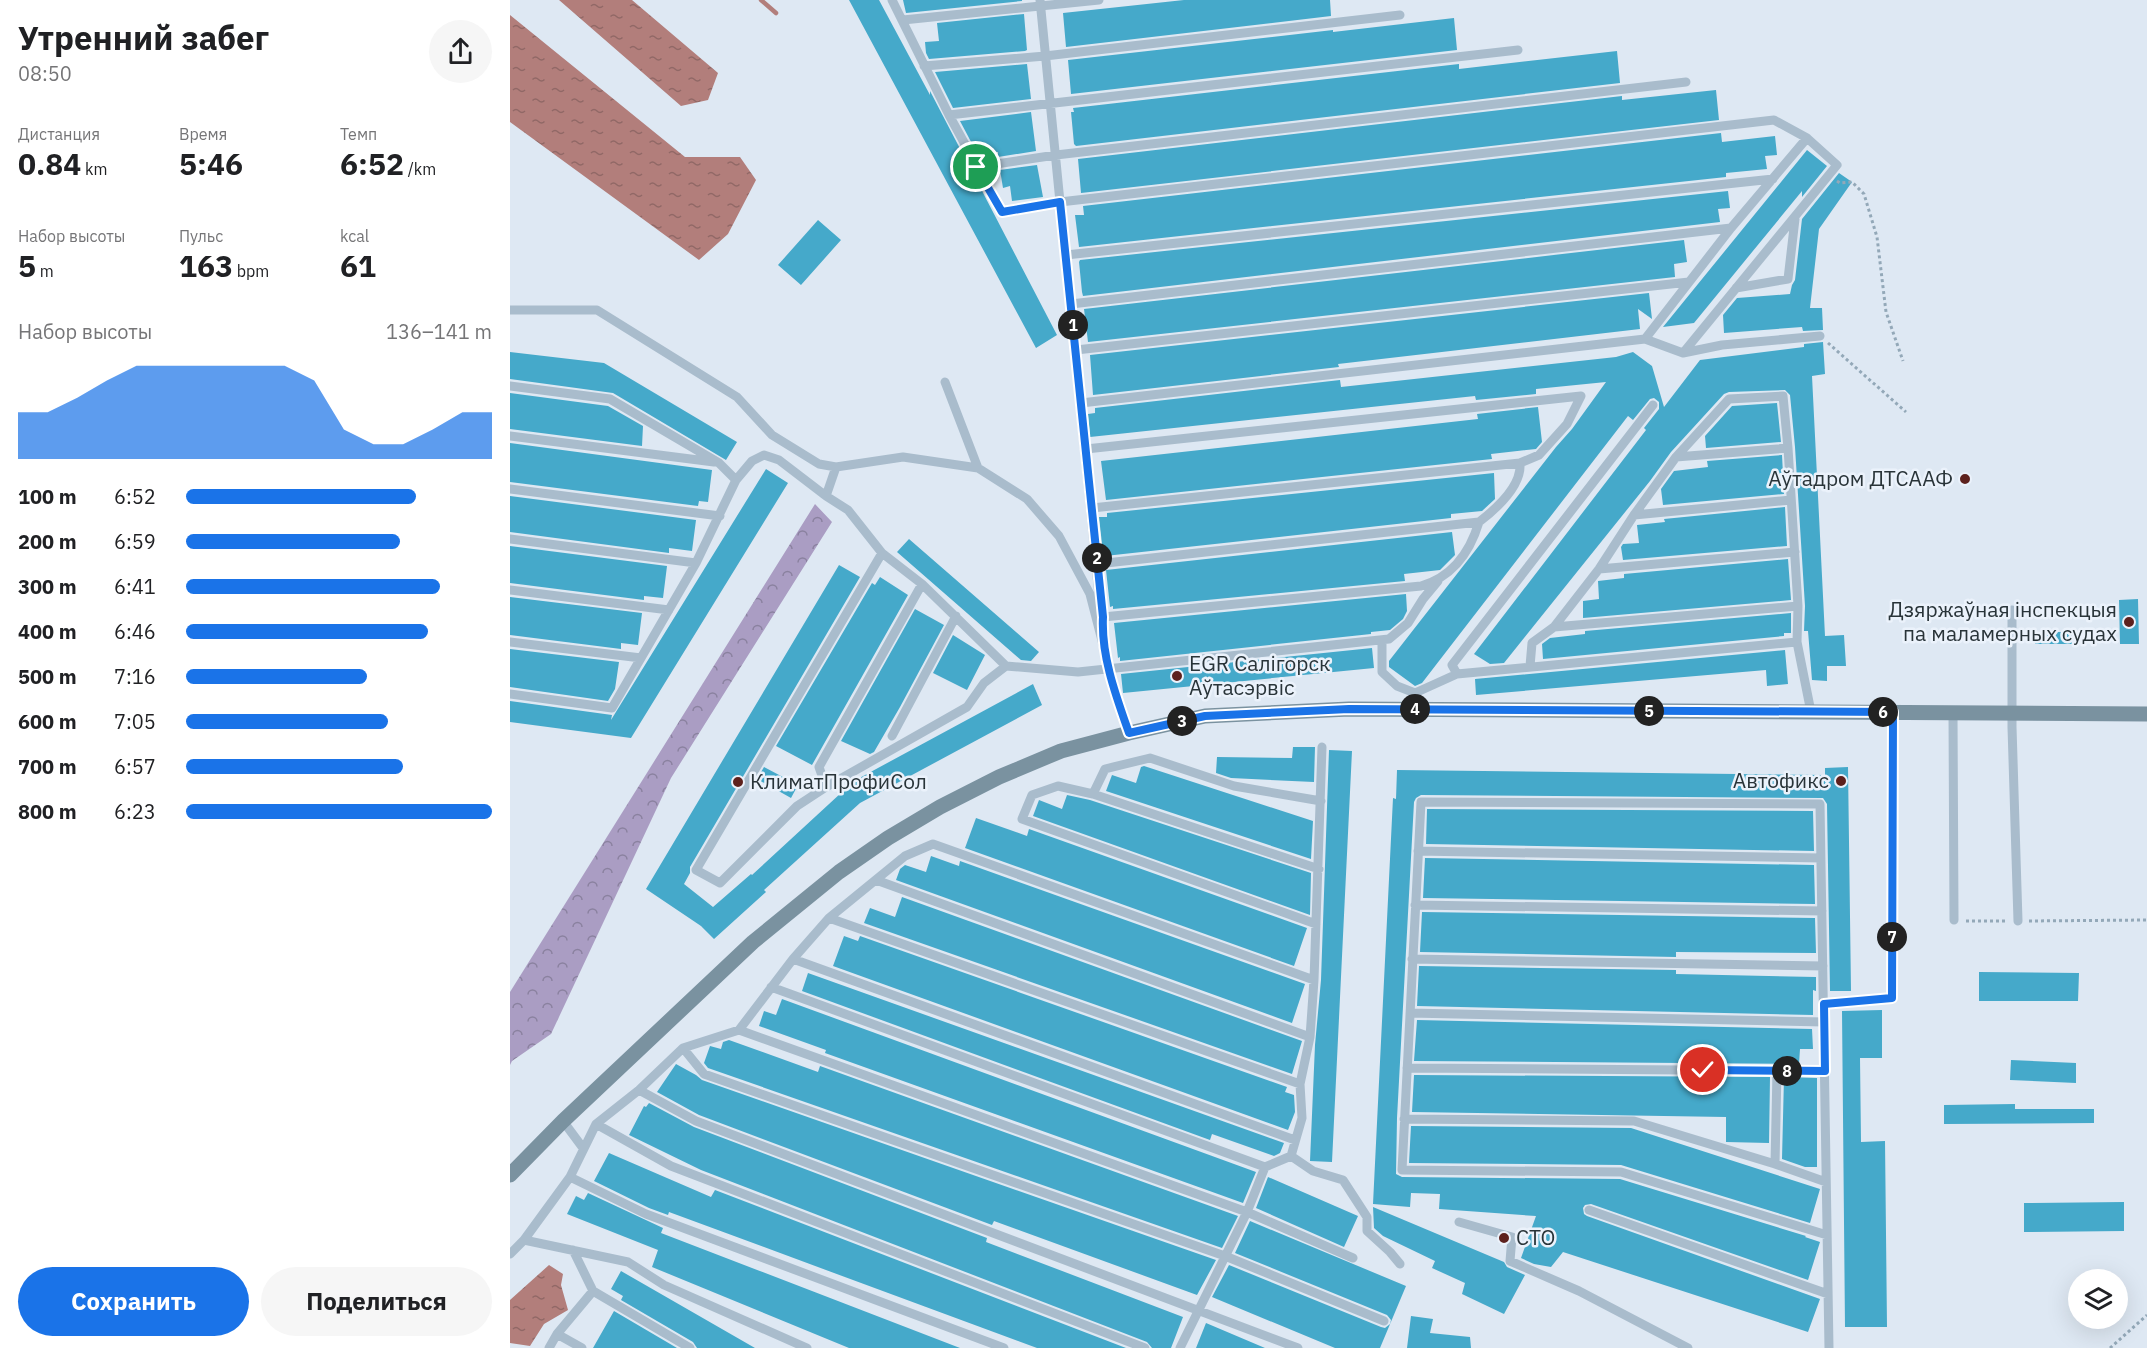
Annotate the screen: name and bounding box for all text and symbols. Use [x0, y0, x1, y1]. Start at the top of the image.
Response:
text: Утренний забег [18, 16, 269, 59]
button: share [429, 20, 492, 83]
text: 08:50 [18, 60, 72, 87]
text: Дистанция [18, 124, 100, 144]
text: Время [179, 124, 227, 144]
text: Темп [340, 124, 377, 144]
pin [950, 141, 1001, 192]
text: 0.84 [18, 144, 81, 183]
text: 5:46 [179, 144, 243, 183]
text: 6:52 [340, 144, 404, 183]
icon: arrive [959, 150, 992, 183]
text: km [81, 159, 108, 179]
text: /km [404, 159, 436, 179]
text: Набор высоты [18, 226, 125, 246]
text: Пульс [179, 226, 223, 246]
text: kcal [340, 226, 369, 246]
text: 5 [18, 246, 36, 285]
text: 163 [179, 246, 233, 285]
text: 61 [340, 246, 376, 285]
text: m [36, 261, 54, 281]
text: bpm [233, 261, 269, 281]
pin: 1 [1058, 310, 1088, 340]
text: 1 [1068, 315, 1078, 335]
text: Набор высоты [18, 318, 152, 345]
text: 136–141 m [386, 318, 492, 345]
place label: Аўтадром ДТСААФ [1768, 464, 1953, 492]
marker: Аўтадром ДТСААФ [1958, 472, 1972, 486]
text: 100 m [18, 483, 77, 510]
text: 6:52 [114, 483, 156, 510]
text: 200 m [18, 528, 77, 555]
text: 6:59 [114, 528, 156, 555]
pin: 2 [1082, 543, 1112, 573]
text: 2 [1092, 548, 1102, 568]
text: 300 m [18, 573, 77, 600]
text: 6:41 [114, 573, 156, 600]
place label: Дзяржаўная інспекцыя па маламерных судах [1889, 595, 2117, 647]
marker: Дзяржаўная інспекцыя па маламерных судах [2122, 615, 2136, 629]
text: 400 m [18, 618, 77, 645]
text: 6:46 [114, 618, 156, 645]
place label: EGR Салігорск Аўтасэрвіс [1189, 649, 1331, 701]
text: 500 m [18, 663, 77, 690]
text: 7:16 [114, 663, 156, 690]
marker: EGR Салігорск Аўтасэрвіс [1170, 669, 1184, 683]
pin: 4 [1400, 694, 1430, 724]
pin: 5 [1634, 696, 1664, 726]
pin: 6 [1868, 697, 1898, 727]
text: 4 [1410, 699, 1420, 719]
text: 5 [1644, 701, 1654, 721]
text: 6 [1878, 702, 1888, 722]
pin: 3 [1167, 706, 1197, 736]
text: 600 m [18, 708, 77, 735]
text: 7:05 [114, 708, 156, 735]
text: 3 [1177, 711, 1187, 731]
text: 700 m [18, 753, 77, 780]
text: 6:57 [114, 753, 156, 780]
place label: Автофикс [1733, 766, 1829, 794]
place label: КлиматПрофиСол [750, 767, 927, 795]
marker: Автофикс [1834, 774, 1848, 788]
marker: КлиматПрофиСол [731, 775, 745, 789]
text: 800 m [18, 798, 77, 825]
text: 6:23 [114, 798, 156, 825]
pin: 7 [1877, 922, 1907, 952]
text: 7 [1887, 927, 1897, 947]
pin [1677, 1044, 1728, 1095]
icon: check [1686, 1053, 1719, 1086]
pin: 8 [1772, 1056, 1802, 1086]
text: 8 [1782, 1061, 1792, 1081]
place label: СТО [1516, 1223, 1555, 1251]
marker: СТО [1497, 1231, 1511, 1245]
button: Сохранить [18, 1267, 249, 1336]
button: Поделиться [261, 1267, 492, 1336]
map controls [2068, 1269, 2128, 1329]
button: layers [2068, 1269, 2128, 1329]

